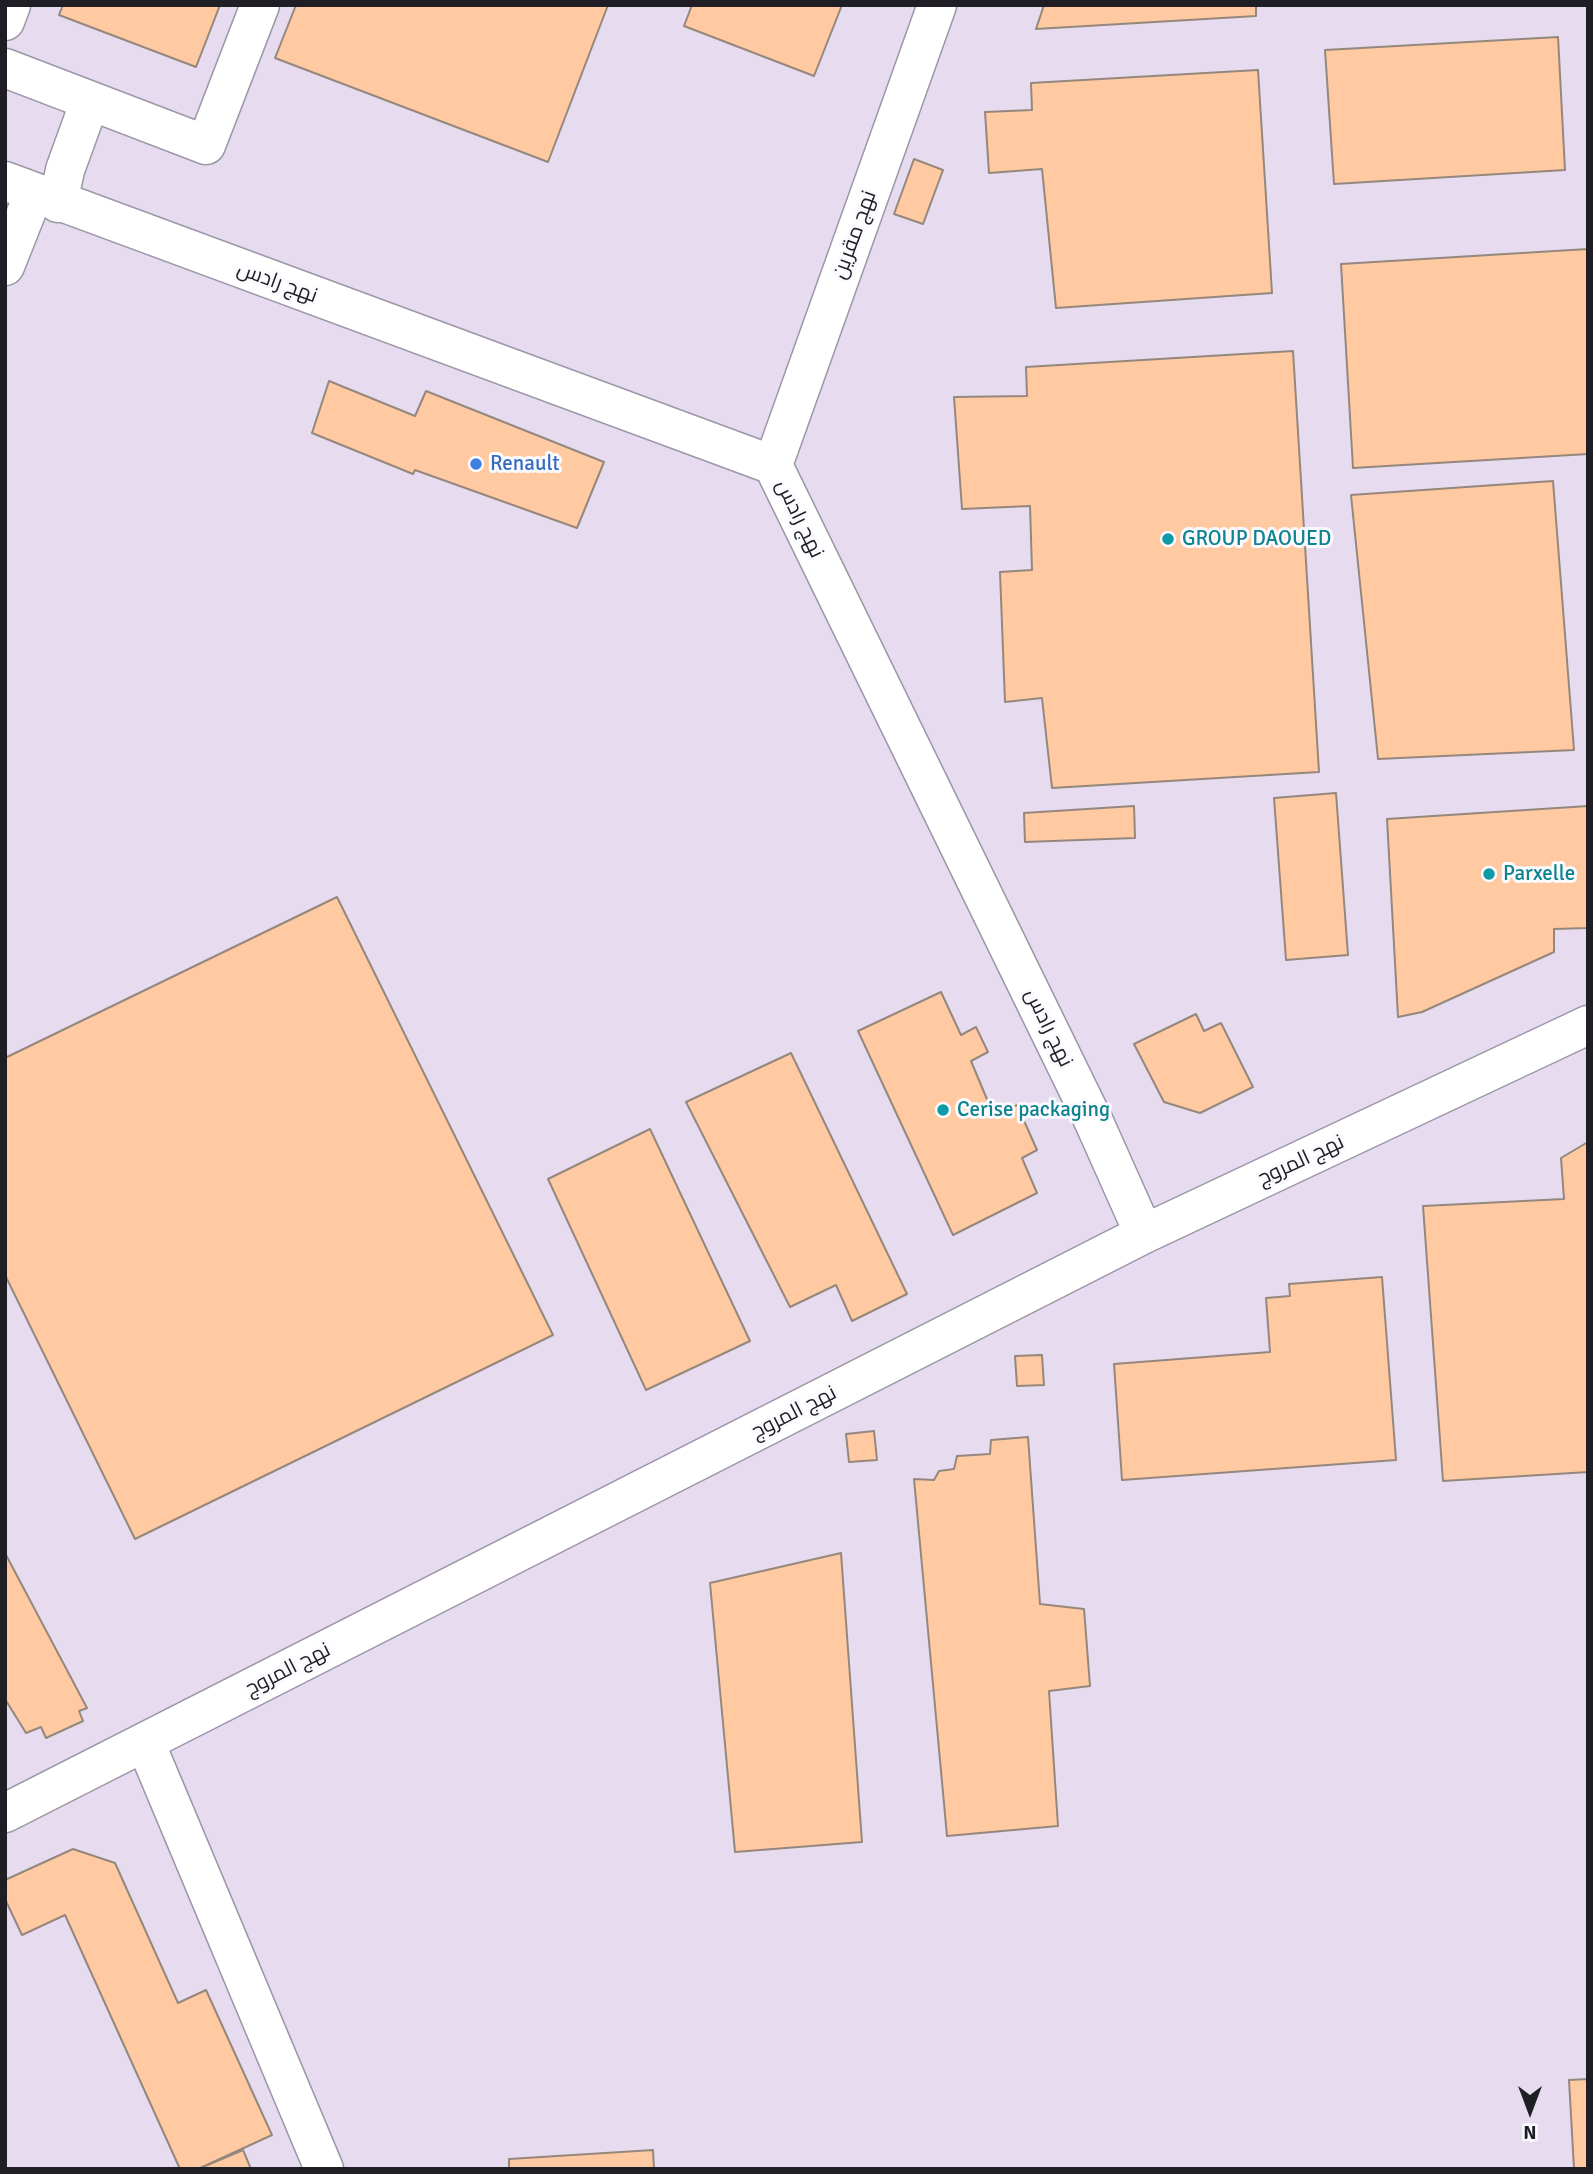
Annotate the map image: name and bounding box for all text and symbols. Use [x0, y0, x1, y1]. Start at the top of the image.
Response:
street label: نهج مقرين [827, 187, 883, 283]
street label: نهج رادس [233, 257, 321, 309]
place label: Renault [490, 451, 560, 477]
marker: Renault [468, 456, 484, 472]
street label: نهج رادس [769, 476, 829, 562]
place label: GROUP DAOUED [1182, 526, 1331, 552]
marker: GROUP DAOUED [1160, 531, 1176, 547]
place label: Parxelle [1503, 861, 1575, 887]
marker: Parxelle [1481, 866, 1497, 882]
street label: نهج رادس [1018, 985, 1078, 1071]
place label: Cerise packaging [957, 1097, 1110, 1123]
marker: Cerise packaging [935, 1102, 951, 1118]
street label: نهج المروج [1254, 1130, 1348, 1192]
street label: نهج المروج [747, 1381, 841, 1445]
street label: نهج المروج [241, 1638, 335, 1702]
north arrow [1495, 2076, 1565, 2146]
text: N [1523, 2120, 1537, 2144]

